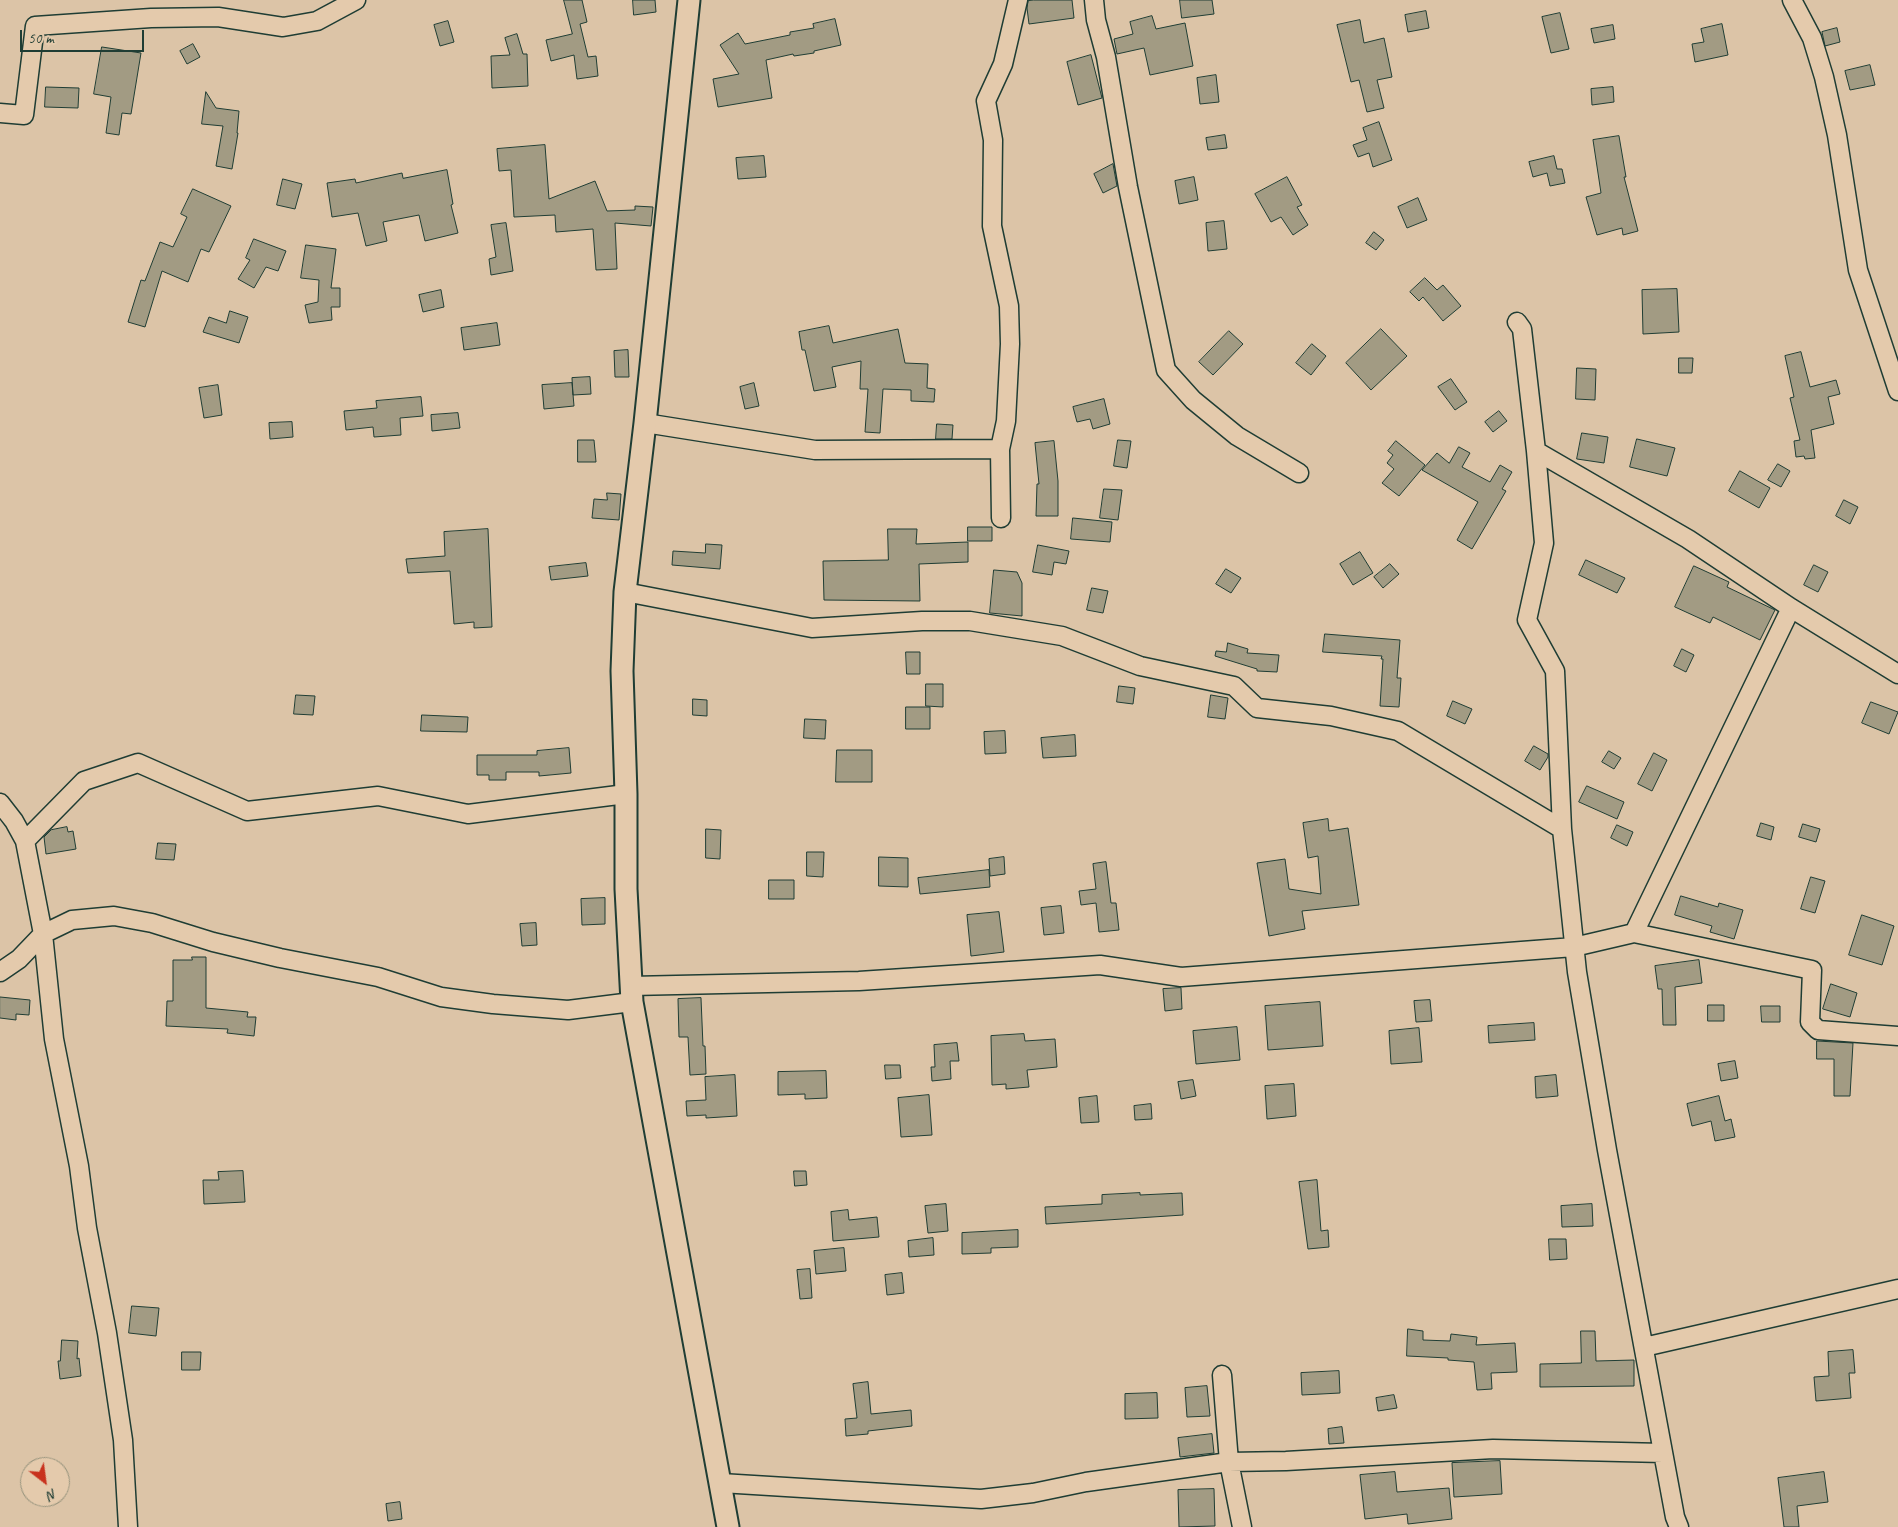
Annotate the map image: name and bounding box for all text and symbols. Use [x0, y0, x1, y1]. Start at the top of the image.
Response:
scale bar [22, 20, 146, 52]
text: 50 m [28, 29, 54, 48]
north arrow [20, 1457, 70, 1507]
text: N [44, 1485, 60, 1504]

